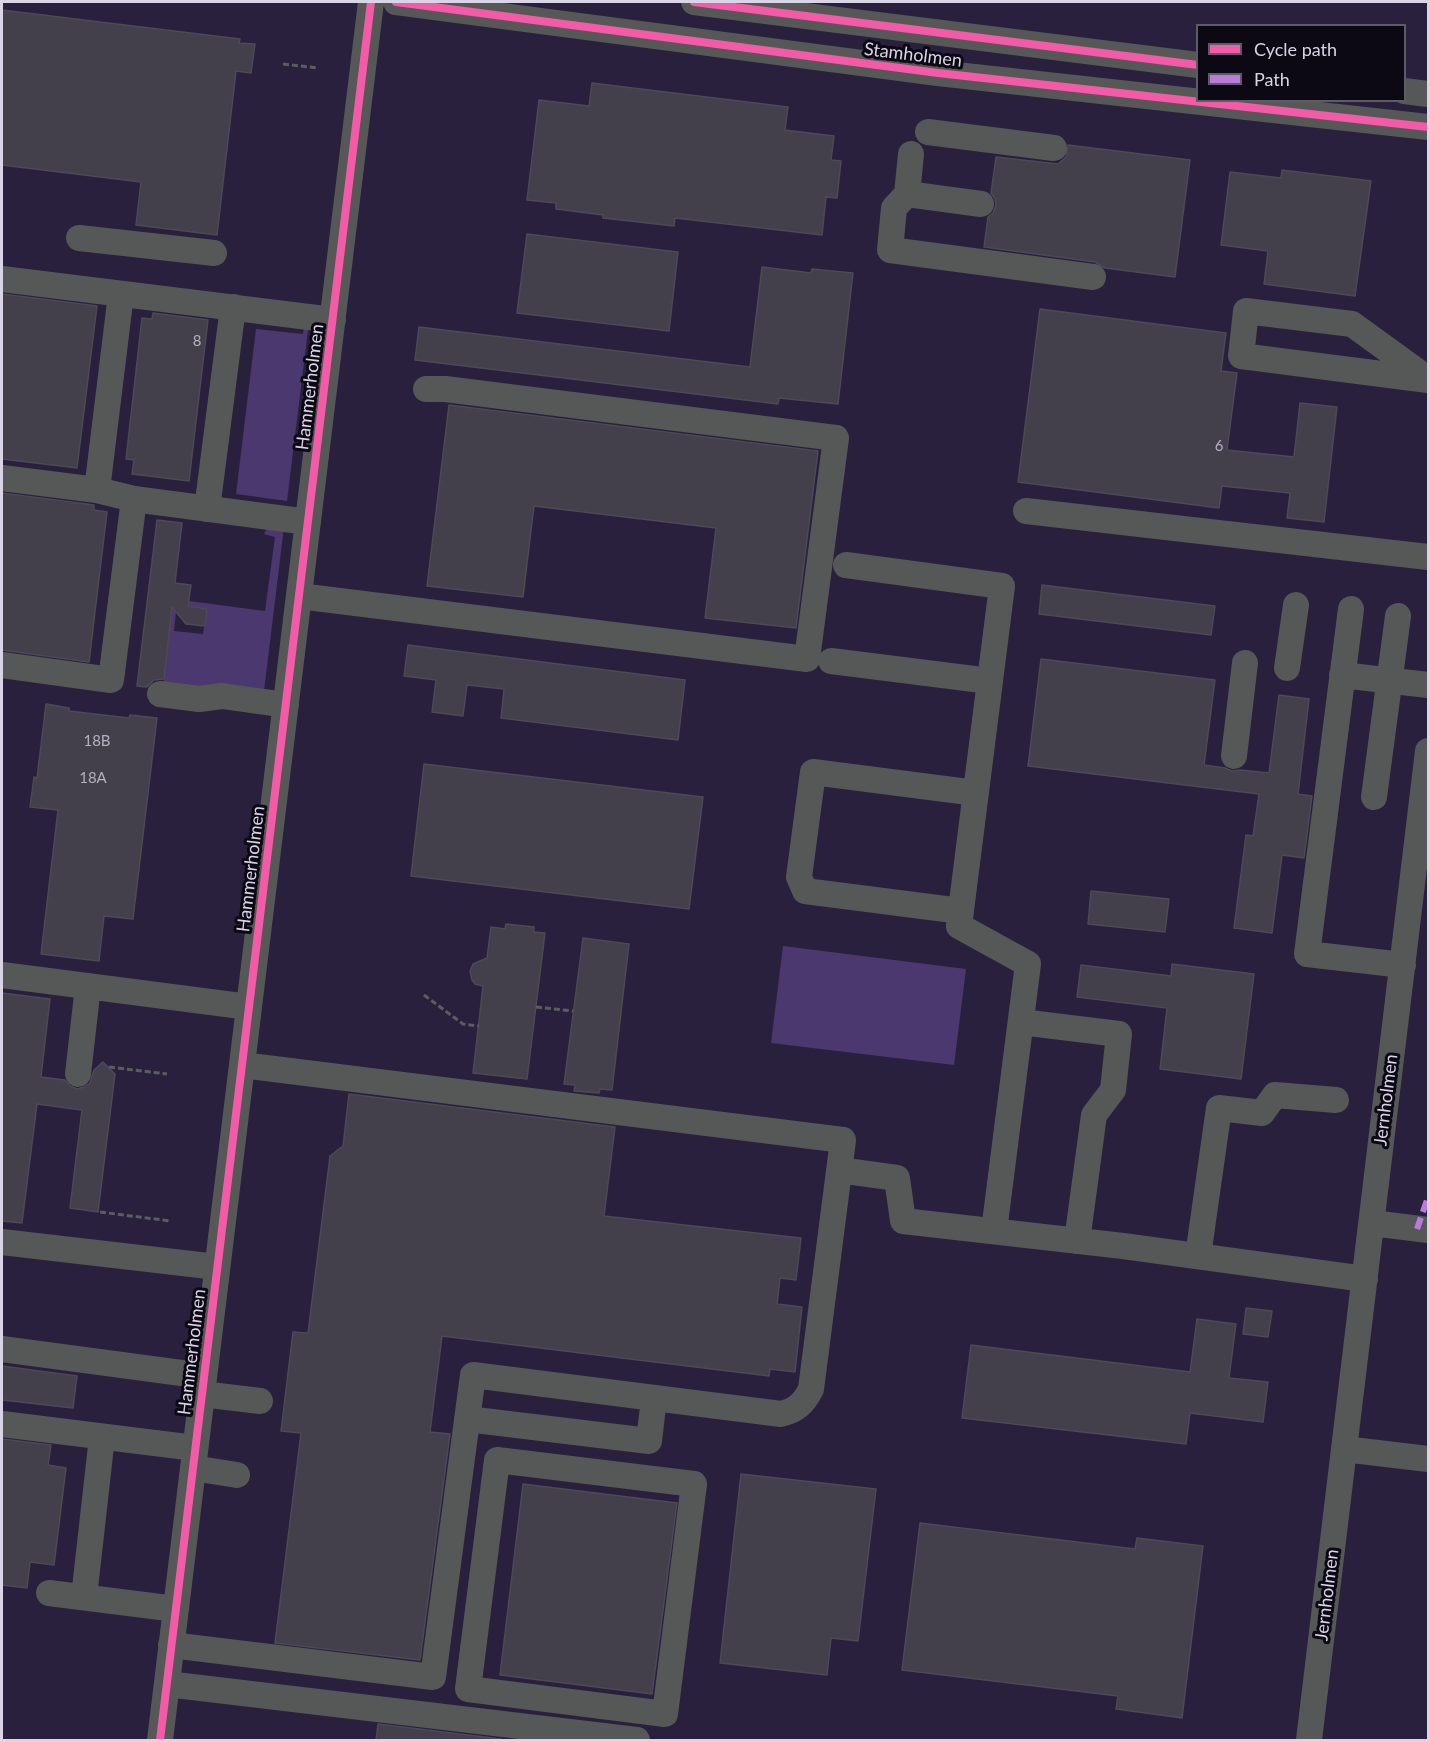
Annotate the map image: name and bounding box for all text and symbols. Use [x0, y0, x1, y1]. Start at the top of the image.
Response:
legend [1196, 24, 1406, 102]
street label: Stamholmen [863, 38, 963, 72]
text: Cycle path [1254, 38, 1337, 60]
text: Path [1254, 68, 1290, 90]
street label: Hammerholmen [292, 323, 328, 451]
house number: 8 [193, 332, 201, 350]
house number: 6 [1215, 437, 1223, 455]
house number: 18B [83, 732, 111, 750]
house number: 18A [79, 769, 107, 787]
street label: Hammerholmen [233, 805, 269, 933]
street label: Jernholmen [1370, 1053, 1402, 1147]
street label: Hammerholmen [174, 1288, 210, 1416]
street label: Jernholmen [1311, 1548, 1343, 1642]

